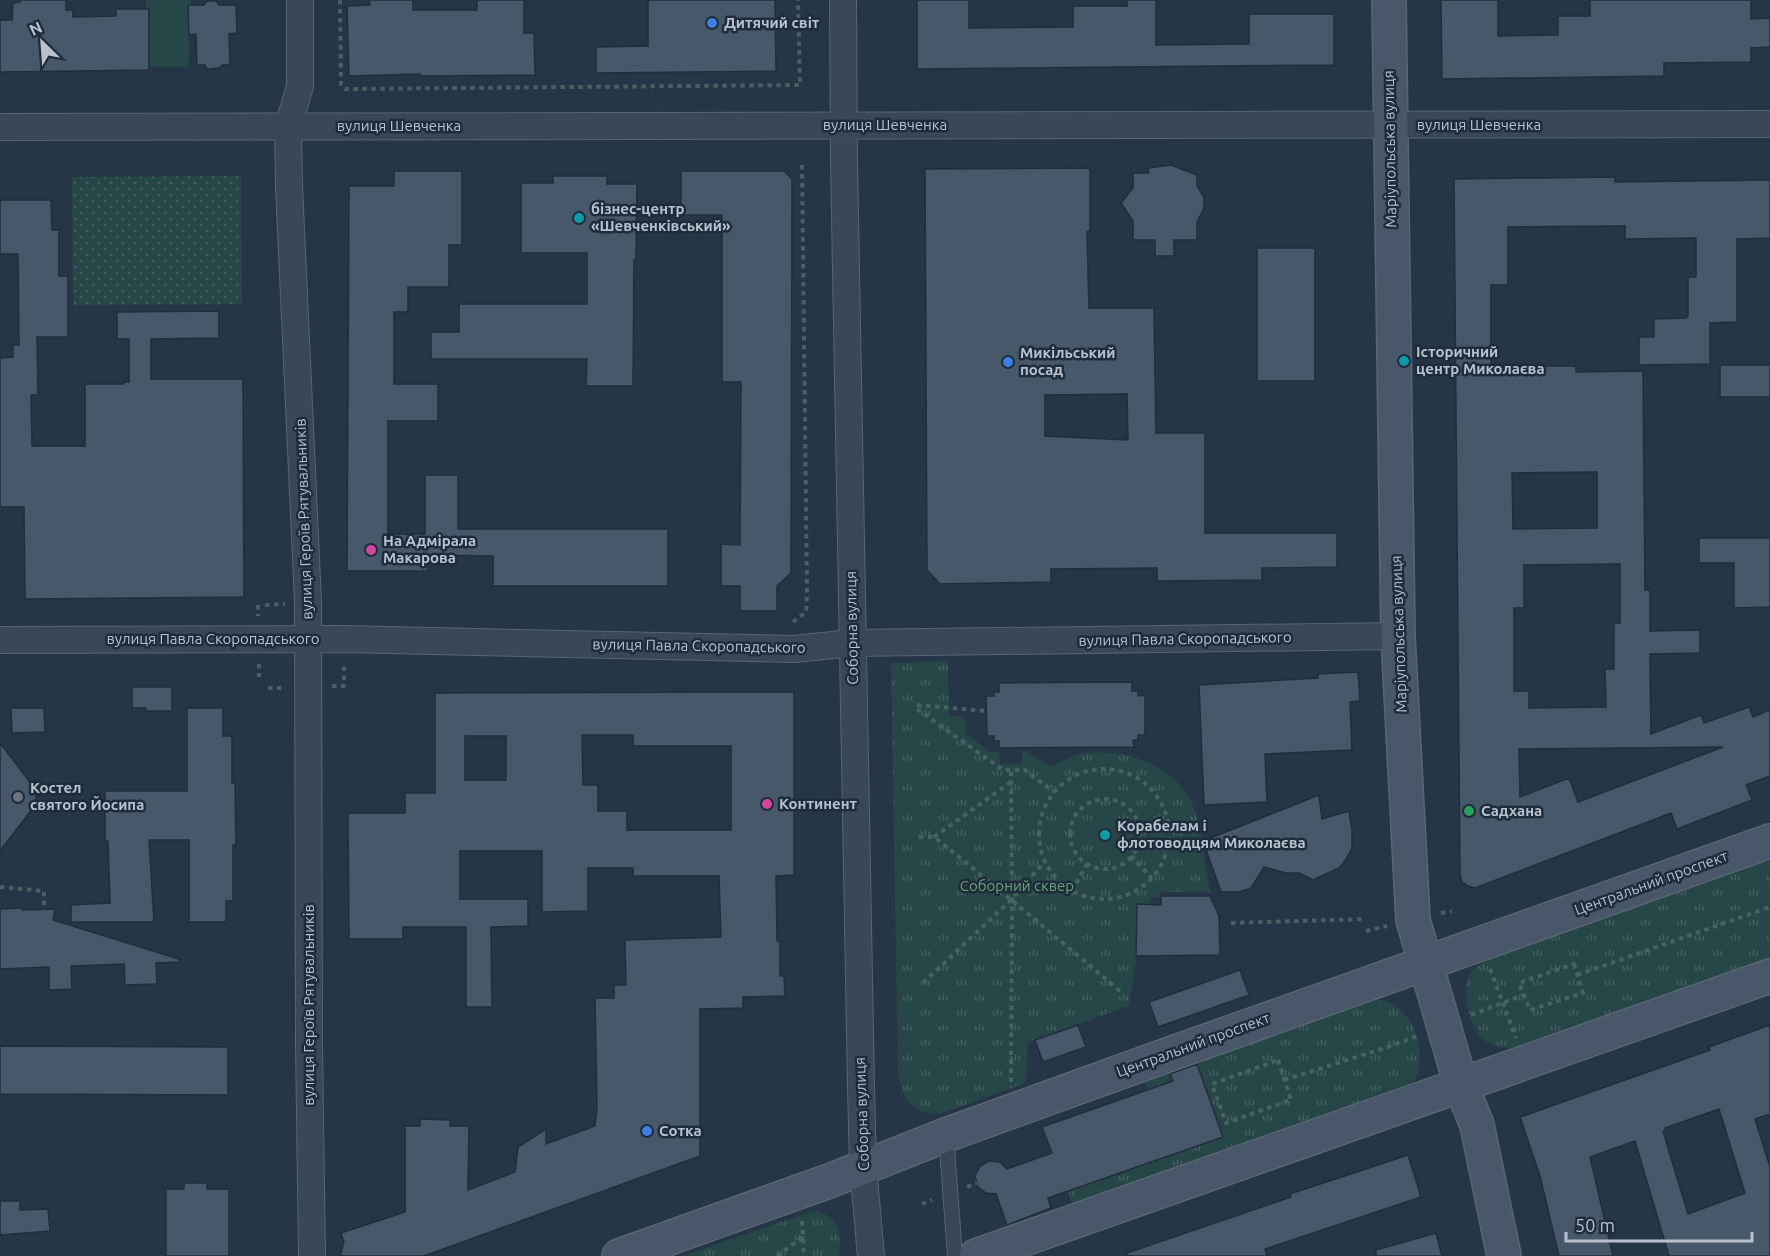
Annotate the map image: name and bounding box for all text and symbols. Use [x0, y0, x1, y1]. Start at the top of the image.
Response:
north arrow [12, 12, 72, 72]
place label: Дитячий світ [724, 14, 820, 31]
marker: Дитячий світ [705, 16, 719, 30]
text: N [26, 18, 45, 39]
street label: Маріупольська вулиця [1380, 70, 1399, 228]
street label: вулиця Шевченка [823, 116, 947, 133]
street label: вулиця Шевченка [1417, 116, 1541, 133]
street label: вулиця Шевченка [337, 117, 461, 134]
place label: бізнес-центр «Шевченківський» [591, 200, 731, 234]
marker: бізнес-центр «Шевченківський» [572, 211, 586, 225]
place label: Історичний центр Миколаєва [1416, 343, 1545, 377]
place label: Микільський посад [1020, 344, 1115, 378]
marker: Історичний центр Миколаєва [1397, 354, 1411, 368]
marker: Микільський посад [1001, 355, 1015, 369]
street label: вулиця Героїв Рятувальників [291, 418, 316, 620]
place label: На Адмірала Макарова [383, 532, 476, 566]
marker: На Адмірала Макарова [364, 543, 378, 557]
street label: Маріупольська вулиця [1387, 555, 1410, 713]
street label: Соборна вулиця [842, 571, 861, 685]
street label: вулиця Павла Скоропадського [1078, 628, 1292, 649]
street label: вулиця Павла Скоропадського [106, 630, 320, 647]
street label: вулиця Павла Скоропадського [592, 635, 806, 656]
place label: Костел святого Йосипа [30, 779, 144, 813]
marker: Костел святого Йосипа [11, 790, 25, 804]
place label: Континент [779, 795, 858, 812]
marker: Континент [760, 797, 774, 811]
place label: Садхана [1481, 802, 1542, 819]
marker: Садхана [1462, 804, 1476, 818]
place label: Корабелам і флотоводцям Миколаєва [1117, 817, 1306, 851]
marker: Корабелам і флотоводцям Миколаєва [1098, 828, 1112, 842]
street label: Центральний проспект [1572, 847, 1730, 918]
park label: Соборний сквер [960, 877, 1074, 894]
street label: вулиця Героїв Рятувальників [300, 904, 317, 1106]
street label: Центральний проспект [1114, 1009, 1272, 1080]
street label: Соборна вулиця [851, 1057, 872, 1171]
place label: Сотка [659, 1122, 702, 1139]
marker: Сотка [640, 1124, 654, 1138]
scale bar [1566, 1205, 1752, 1243]
text: 50 m [1575, 1215, 1615, 1235]

